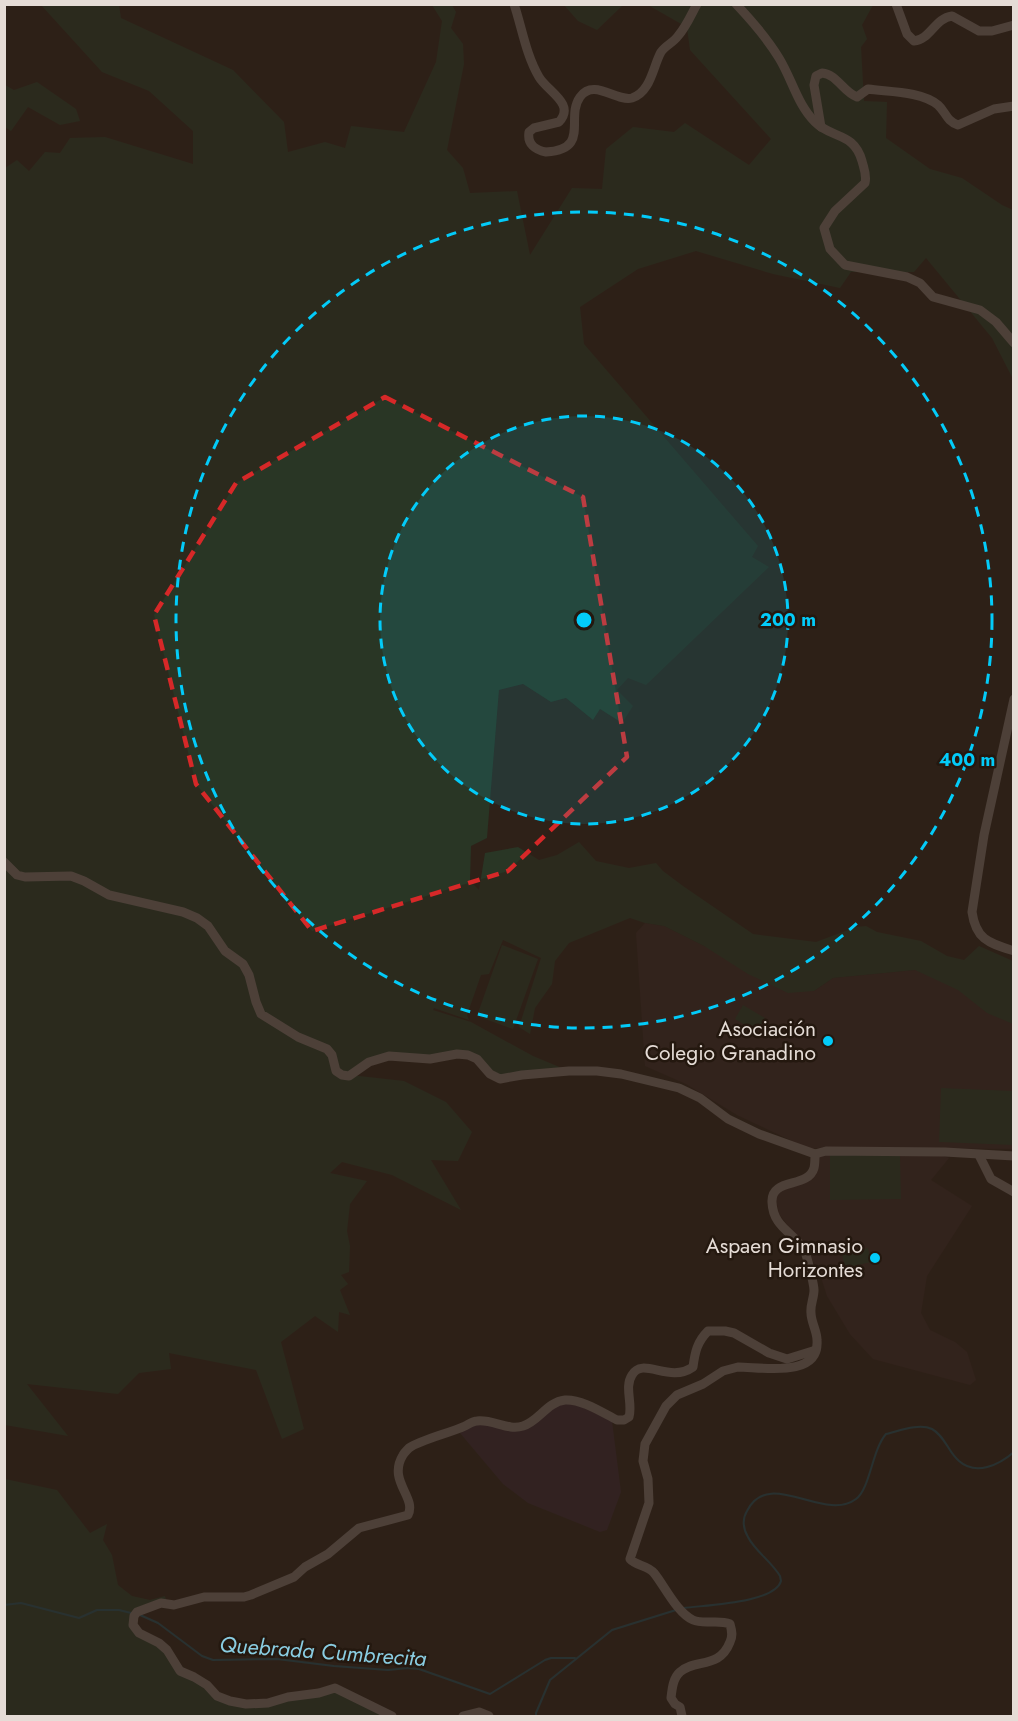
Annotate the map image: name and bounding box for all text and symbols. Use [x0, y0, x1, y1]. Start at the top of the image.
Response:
text: 200 m [760, 607, 816, 633]
centre of rings [574, 610, 594, 630]
text: 400 m [939, 747, 995, 773]
place label: Asociación Colegio Granadino [645, 1014, 816, 1068]
marker: Asociación Colegio Granadino [821, 1034, 835, 1048]
place label: Aspaen Gimnasio Horizontes [706, 1231, 863, 1285]
marker: Aspaen Gimnasio Horizontes [868, 1251, 882, 1265]
water label: Quebrada Cumbrecita [218, 1628, 428, 1674]

